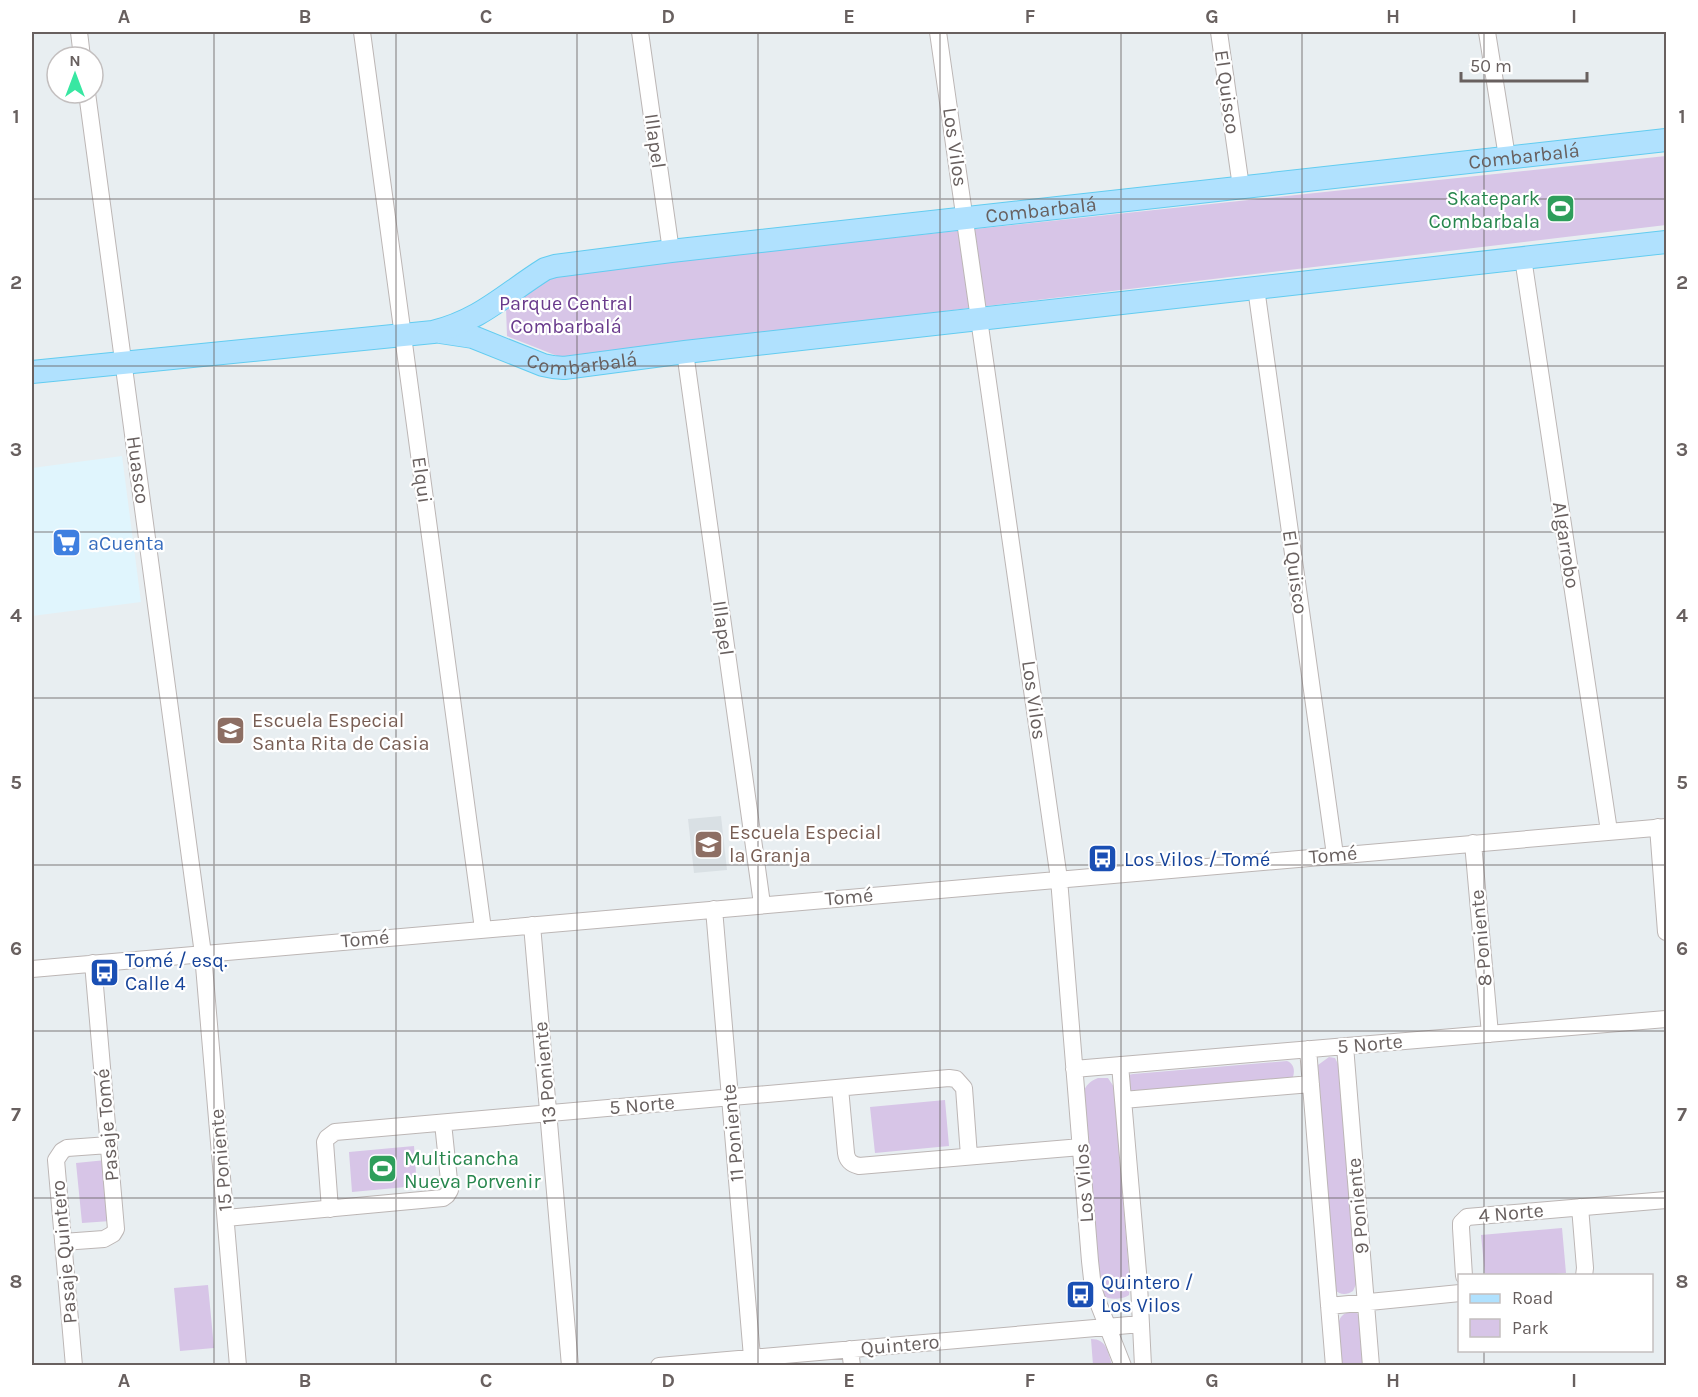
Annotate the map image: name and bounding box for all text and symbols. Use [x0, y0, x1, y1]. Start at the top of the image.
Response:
text: A [118, 5, 131, 28]
text: B [299, 5, 311, 28]
text: C [480, 5, 492, 28]
text: D [661, 5, 675, 28]
text: E [843, 5, 855, 28]
text: F [1025, 5, 1036, 28]
text: G [1205, 5, 1219, 28]
text: H [1386, 5, 1400, 28]
text: I [1571, 5, 1577, 28]
north arrow [45, 45, 105, 105]
scale bar [1461, 45, 1587, 83]
street label: El Quisco [1210, 49, 1244, 135]
text: N [69, 51, 81, 70]
text: 50 m [1470, 55, 1512, 77]
text: 1 [12, 105, 20, 128]
text: 1 [1678, 105, 1686, 128]
street label: Los Vilos [938, 106, 972, 188]
street label: Illapel [640, 112, 670, 170]
street label: Combarbalá [1467, 138, 1581, 173]
place label: Skatepark Combarbala [1429, 187, 1540, 233]
street label: Combarbalá [984, 192, 1098, 227]
sports icon: Skatepark Combarbala [1545, 193, 1577, 225]
text: 2 [10, 271, 22, 294]
text: 2 [1676, 271, 1688, 294]
park label: Parque Central Combarbalá [499, 292, 633, 338]
street label: Combarbalá [523, 347, 639, 380]
street label: Huasco [122, 435, 154, 505]
text: 3 [10, 438, 22, 461]
text: 3 [1676, 438, 1688, 461]
street label: Elqui [407, 455, 437, 505]
street label: Algarrobo [1548, 500, 1584, 590]
supermarket icon: aCuenta [51, 527, 83, 559]
street label: El Quisco [1278, 529, 1312, 615]
place label: aCuenta [88, 532, 164, 555]
street label: Illapel [708, 599, 738, 657]
text: 4 [10, 604, 22, 627]
text: 4 [1676, 604, 1688, 627]
street label: Los Vilos [1017, 659, 1051, 741]
place label: Escuela Especial Santa Rita de Casia [252, 709, 430, 755]
school or university icon: Escuela Especial Santa Rita de Casia [215, 715, 247, 747]
text: 5 [10, 771, 22, 794]
text: 5 [1676, 771, 1688, 794]
place label: Escuela Especial la Granja [729, 821, 881, 867]
school or university icon: Escuela Especial la Granja [692, 828, 724, 860]
street label: Tomé [1308, 841, 1358, 869]
bus stop icon: Los Vilos / Tomé [1087, 843, 1119, 875]
place label: Los Vilos / Tomé [1124, 848, 1270, 871]
street label: Tomé [824, 883, 874, 911]
street label: 8 Poniente [1465, 889, 1497, 987]
street label: Tomé [340, 925, 390, 953]
text: 6 [10, 937, 22, 960]
text: 6 [1676, 937, 1688, 960]
place label: Tomé / esq. Calle 4 [125, 949, 228, 995]
bus stop icon: Tomé / esq. Calle 4 [88, 956, 120, 988]
street label: 13 Poniente [529, 1021, 561, 1125]
street label: 5 Norte [1336, 1030, 1404, 1058]
street label: Pasaje Tomé [91, 1068, 123, 1182]
street label: 11 Poniente [717, 1083, 749, 1183]
street label: 5 Norte [608, 1091, 676, 1119]
text: 7 [11, 1103, 21, 1126]
text: 7 [1677, 1103, 1687, 1126]
street label: 15 Poniente [205, 1108, 237, 1212]
street label: Los Vilos [1070, 1142, 1098, 1224]
place label: Multicancha Nueva Porvenir [404, 1147, 541, 1193]
sports icon: Multicancha Nueva Porvenir [367, 1153, 399, 1185]
street label: 9 Poniente [1342, 1157, 1374, 1255]
street label: Pasaje Quintero [46, 1179, 82, 1325]
street label: 4 Norte [1477, 1199, 1545, 1227]
text: 8 [10, 1270, 22, 1293]
text: 8 [1676, 1270, 1688, 1293]
place label: Quintero / Los Vilos [1101, 1271, 1194, 1317]
legend [1458, 1274, 1653, 1352]
bus stop icon: Quintero / Los Vilos [1064, 1278, 1096, 1310]
text: Road [1512, 1287, 1553, 1309]
text: Park [1512, 1317, 1549, 1339]
street label: Quintero [860, 1330, 940, 1360]
text: A [118, 1369, 131, 1392]
text: B [299, 1369, 311, 1392]
text: C [480, 1369, 492, 1392]
text: D [661, 1369, 675, 1392]
text: E [843, 1369, 855, 1392]
text: F [1025, 1369, 1036, 1392]
text: G [1205, 1369, 1219, 1392]
text: H [1386, 1369, 1400, 1392]
text: I [1571, 1369, 1577, 1392]

